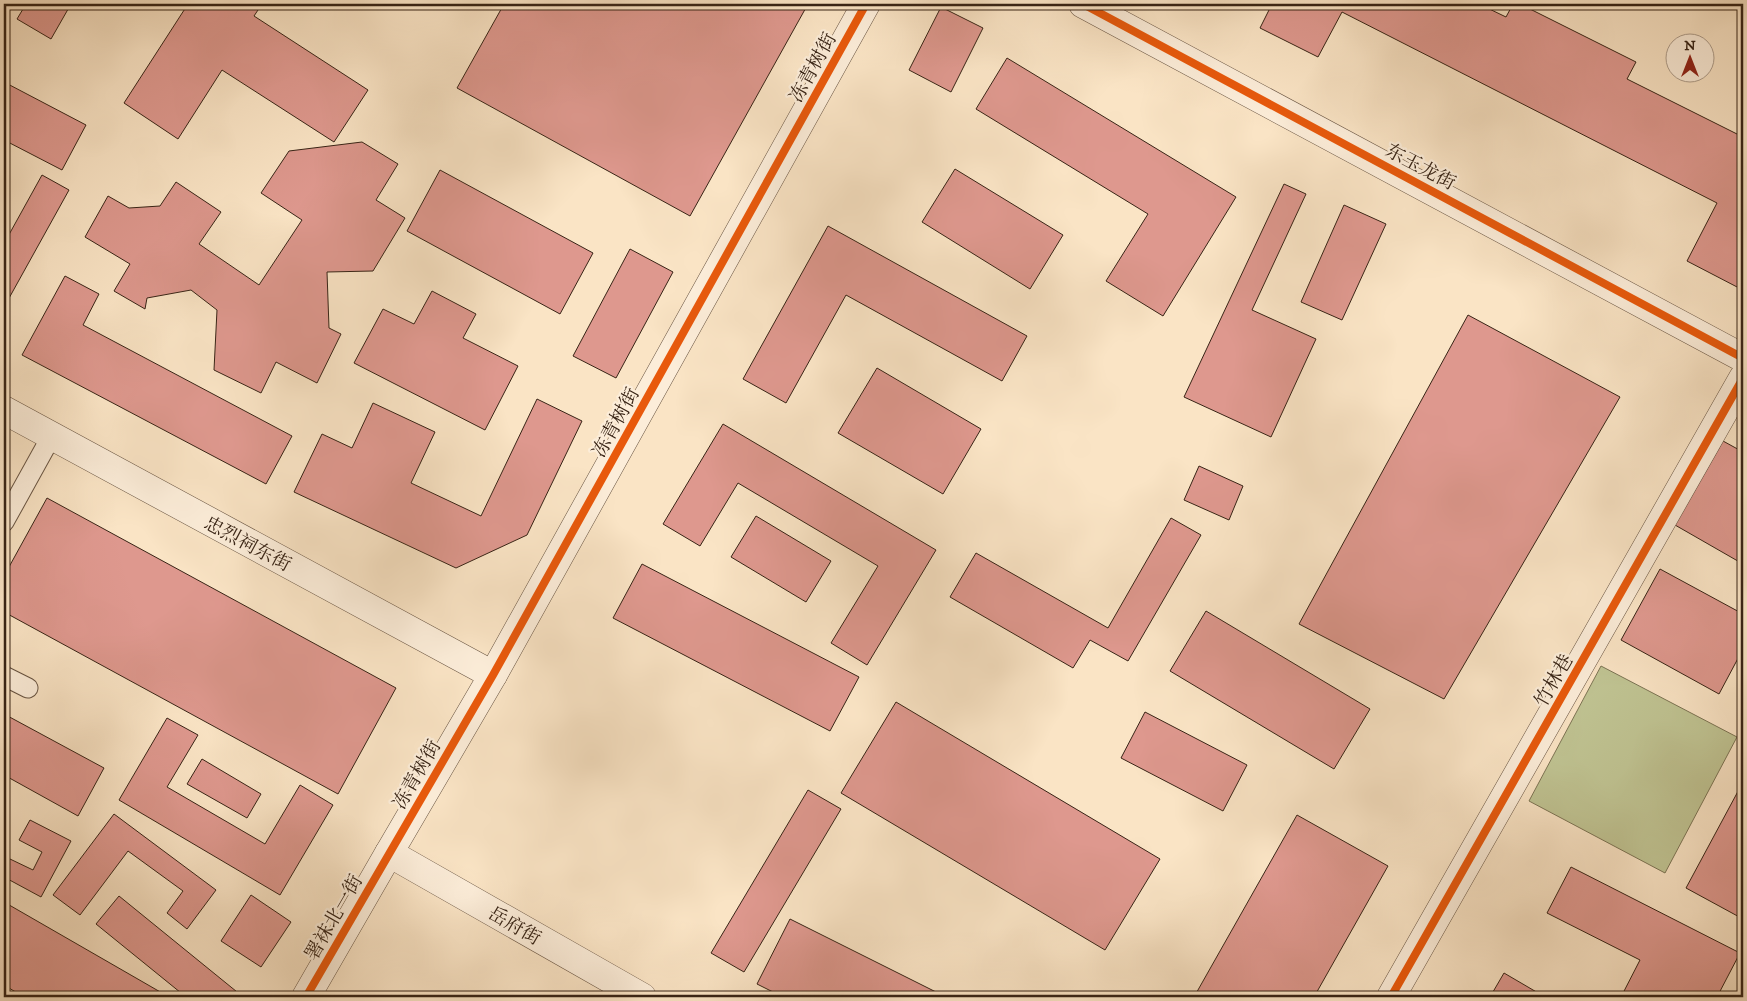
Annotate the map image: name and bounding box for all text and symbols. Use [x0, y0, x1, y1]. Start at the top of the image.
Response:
street label: 冻青树街 [785, 29, 842, 107]
north arrow [1664, 32, 1714, 82]
text: N [1684, 37, 1696, 55]
street label: 东玉龙街 [1381, 139, 1459, 195]
street label: 冻青树街 [588, 384, 645, 462]
street label: 忠烈祠东街 [200, 512, 295, 577]
street label: 竹林巷 [1530, 650, 1579, 711]
street label: 冻青树街 [388, 736, 446, 813]
street label: 署袜北一街 [301, 871, 368, 965]
street label: 岳府街 [484, 902, 545, 951]

